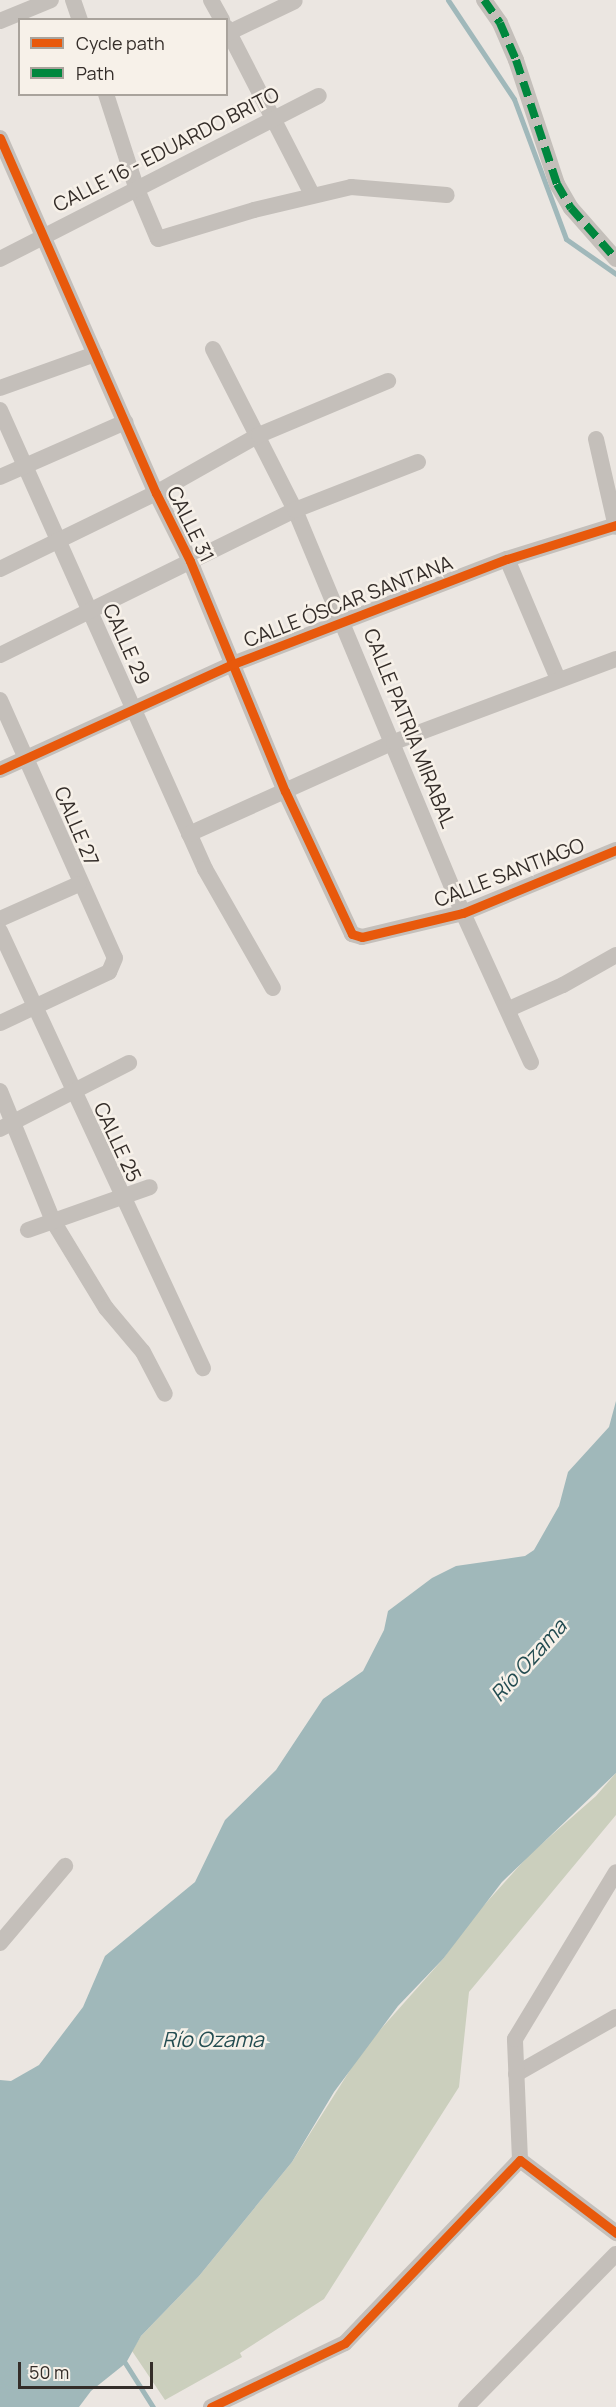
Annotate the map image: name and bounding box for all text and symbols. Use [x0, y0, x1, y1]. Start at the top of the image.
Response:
legend [18, 18, 228, 96]
text: Cycle path [76, 31, 165, 55]
text: Path [76, 61, 114, 85]
street label: CALLE 16 - EDUARDO BRITO [49, 81, 283, 217]
street label: CALLE 31 [162, 482, 220, 566]
street label: CALLE ÓSCAR SANTANA [240, 550, 456, 652]
street label: CALLE 29 [99, 600, 155, 688]
street label: CALLE PATRIA MIRABAL [359, 625, 461, 831]
street label: CALLE 27 [50, 783, 104, 869]
street label: CALLE SANTIAGO [431, 832, 587, 912]
street label: CALLE 25 [89, 1098, 147, 1186]
water label: Río Ozama [485, 1614, 571, 1706]
water label: Río Ozama [162, 2026, 264, 2052]
scale bar [21, 2350, 156, 2388]
text: 50 m [29, 2360, 69, 2384]

